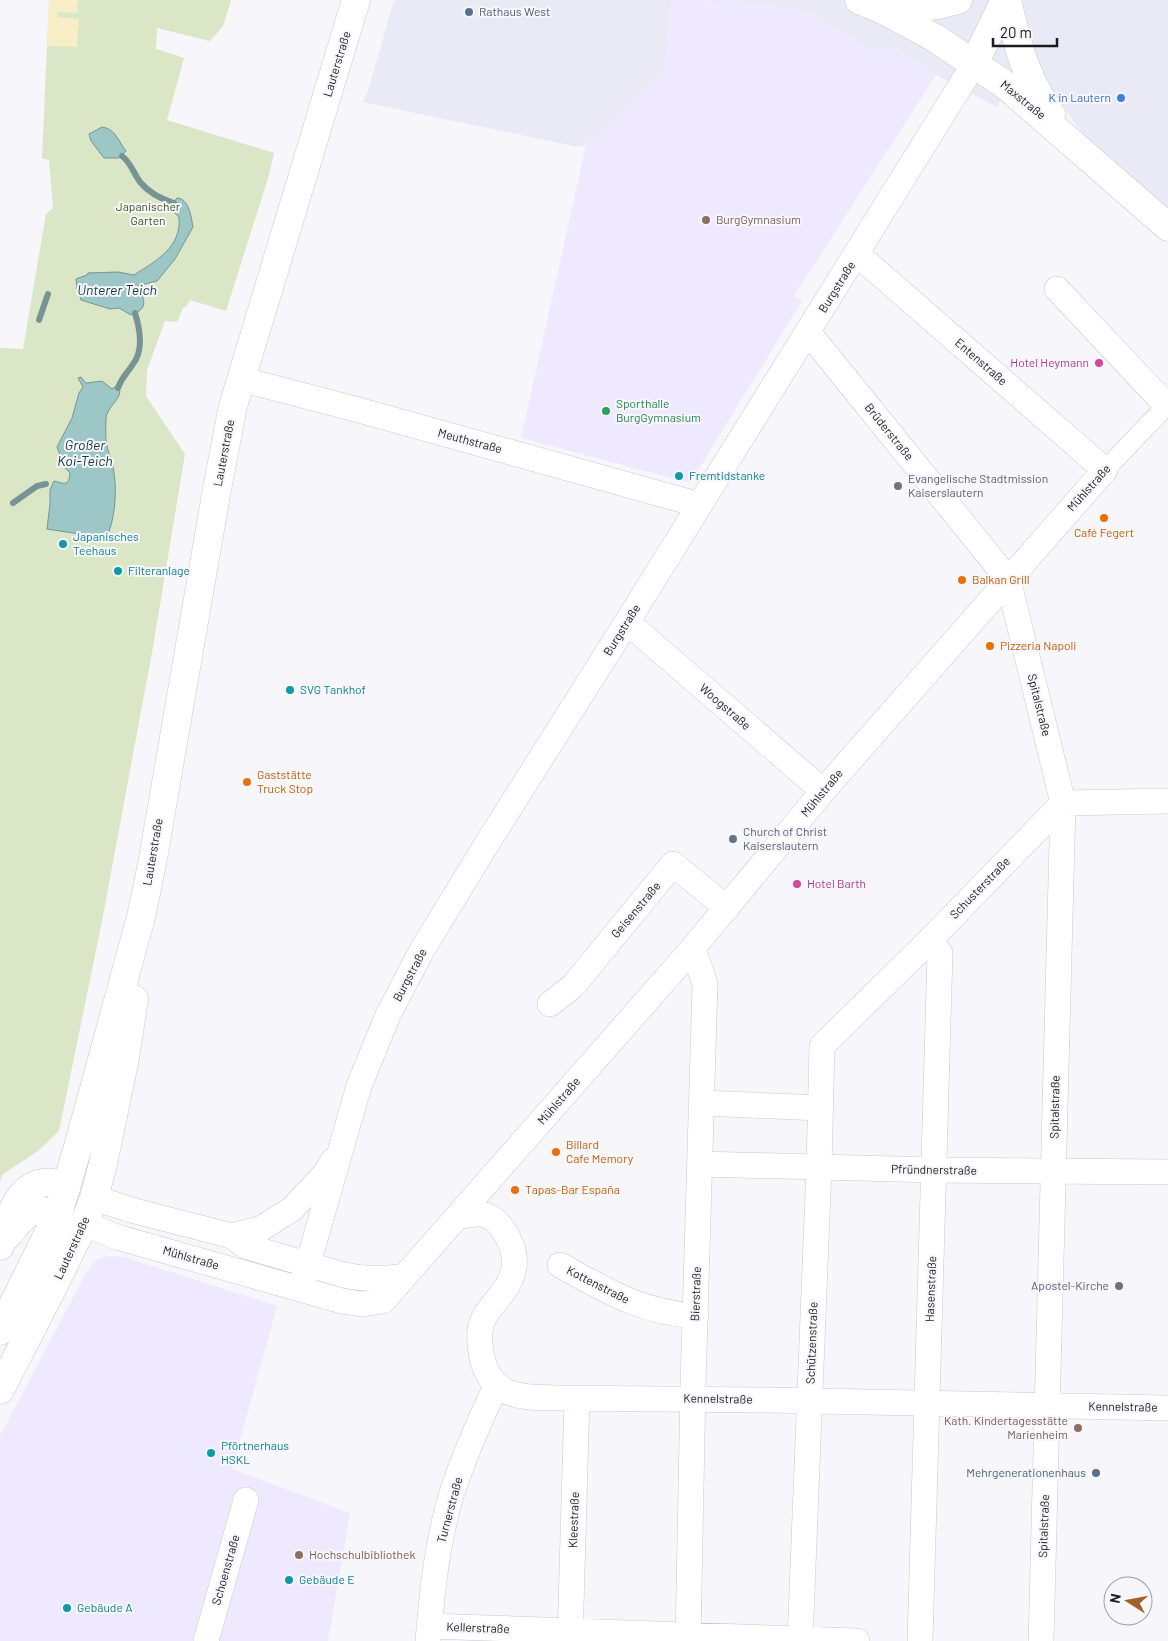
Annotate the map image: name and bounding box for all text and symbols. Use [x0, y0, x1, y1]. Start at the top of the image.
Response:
place label: Rathaus West [479, 4, 550, 18]
marker: Rathaus West [463, 6, 475, 18]
scale bar [993, 15, 1057, 47]
text: 20 m [1000, 23, 1032, 41]
street label: Lauterstraße [319, 29, 353, 98]
street label: Maxstraße [998, 77, 1049, 122]
place label: K in Lautern [1049, 90, 1111, 104]
marker: K in Lautern [1115, 92, 1127, 104]
park label: Japanischer Garten [116, 199, 181, 227]
place label: BurgGymnasium [716, 212, 801, 226]
marker: BurgGymnasium [700, 214, 712, 226]
street label: Burgstraße [815, 258, 857, 315]
water label: Unterer Teich [77, 281, 157, 298]
street label: Entenstraße [953, 335, 1011, 388]
place label: Hotel Heymann [1010, 355, 1089, 369]
marker: Hotel Heymann [1093, 357, 1105, 369]
place label: Sporthalle BurgGymnasium [616, 396, 701, 424]
street label: Brüderstraße [863, 400, 917, 463]
marker: Sporthalle BurgGymnasium [600, 405, 612, 417]
street label: Lauterstraße [210, 418, 236, 488]
street label: Meuthstraße [437, 425, 504, 455]
water label: Großer Koi-Teich [57, 436, 113, 469]
street label: Mühlstraße [1064, 461, 1113, 514]
place label: Fremtidstanke [689, 468, 765, 482]
marker: Fremtidstanke [673, 470, 685, 482]
place label: Evangelische Stadtmission Kaiserslautern [908, 471, 1048, 499]
marker: Evangelische Stadtmission Kaiserslautern [892, 480, 904, 492]
marker: Café Fegert [1098, 512, 1110, 524]
place label: Café Fegert [1074, 525, 1134, 539]
place label: Japanisches Teehaus [73, 529, 139, 557]
marker: Japanisches Teehaus [57, 538, 69, 550]
place label: Filteranlage [128, 563, 190, 577]
marker: Filteranlage [112, 565, 124, 577]
place label: Balkan Grill [972, 572, 1030, 586]
marker: Balkan Grill [956, 574, 968, 586]
street label: Burgstraße [600, 601, 642, 658]
place label: Pizzeria Napoli [1000, 638, 1076, 652]
marker: Pizzeria Napoli [984, 640, 996, 652]
street label: Spitalstraße [1025, 672, 1054, 737]
street label: Woogstraße [697, 680, 754, 732]
place label: SVG Tankhof [300, 682, 366, 696]
marker: SVG Tankhof [284, 684, 296, 696]
street label: Mühlstraße [797, 766, 845, 819]
place label: Gaststätte Truck Stop [257, 767, 313, 795]
marker: Gaststätte Truck Stop [241, 776, 253, 788]
street label: Lauterstraße [139, 817, 165, 887]
place label: Church of Christ Kaiserslautern [743, 824, 827, 852]
marker: Church of Christ Kaiserslautern [727, 833, 739, 845]
street label: Schusterstraße [946, 853, 1012, 921]
place label: Hotel Barth [807, 876, 866, 890]
street label: Geisenstraße [608, 878, 663, 940]
marker: Hotel Barth [791, 878, 803, 890]
street label: Burgstraße [389, 946, 429, 1003]
street label: Mühlstraße [534, 1074, 583, 1127]
street label: Spitalstraße [1046, 1075, 1062, 1139]
place label: Billard Cafe Memory [566, 1137, 634, 1165]
marker: Billard Cafe Memory [550, 1146, 562, 1158]
street label: Pfründnerstraße [891, 1161, 977, 1177]
place label: Tapas-Bar España [525, 1182, 620, 1196]
marker: Tapas-Bar España [509, 1184, 521, 1196]
street label: Lauterstraße [50, 1214, 92, 1281]
street label: Mühlstraße [161, 1242, 221, 1272]
street label: Hasenstraße [922, 1256, 938, 1322]
street label: Kottenstraße [565, 1262, 632, 1306]
street label: Bierstraße [687, 1266, 703, 1322]
place label: Apostel-Kirche [1031, 1278, 1109, 1292]
marker: Apostel-Kirche [1113, 1280, 1125, 1292]
street label: Schützenstraße [803, 1302, 819, 1384]
street label: Kennelstraße [683, 1390, 753, 1406]
street label: Kennelstraße [1088, 1398, 1158, 1414]
place label: Kath. Kindertagesstätte Marienheim [944, 1413, 1068, 1441]
marker: Kath. Kindertagesstätte Marienheim [1072, 1422, 1084, 1434]
place label: Pförtnerhaus HSKL [221, 1438, 289, 1466]
marker: Pförtnerhaus HSKL [205, 1447, 217, 1459]
place label: Mehrgenerationenhaus [966, 1465, 1086, 1479]
marker: Mehrgenerationenhaus [1090, 1467, 1102, 1479]
street label: Turnerstraße [433, 1475, 465, 1544]
street label: Kleestraße [565, 1492, 581, 1548]
street label: Spitalstraße [1035, 1494, 1051, 1558]
street label: Schoenstraße [208, 1533, 242, 1607]
place label: Hochschulbibliothek [309, 1547, 415, 1561]
marker: Hochschulbibliothek [293, 1549, 305, 1561]
place label: Gebäude E [299, 1572, 354, 1586]
marker: Gebäude E [283, 1574, 295, 1586]
north arrow [1103, 1576, 1153, 1626]
text: N [1106, 1592, 1124, 1605]
place label: Gebäude A [77, 1600, 132, 1614]
marker: Gebäude A [61, 1602, 73, 1614]
street label: Kellerstraße [446, 1619, 510, 1635]

